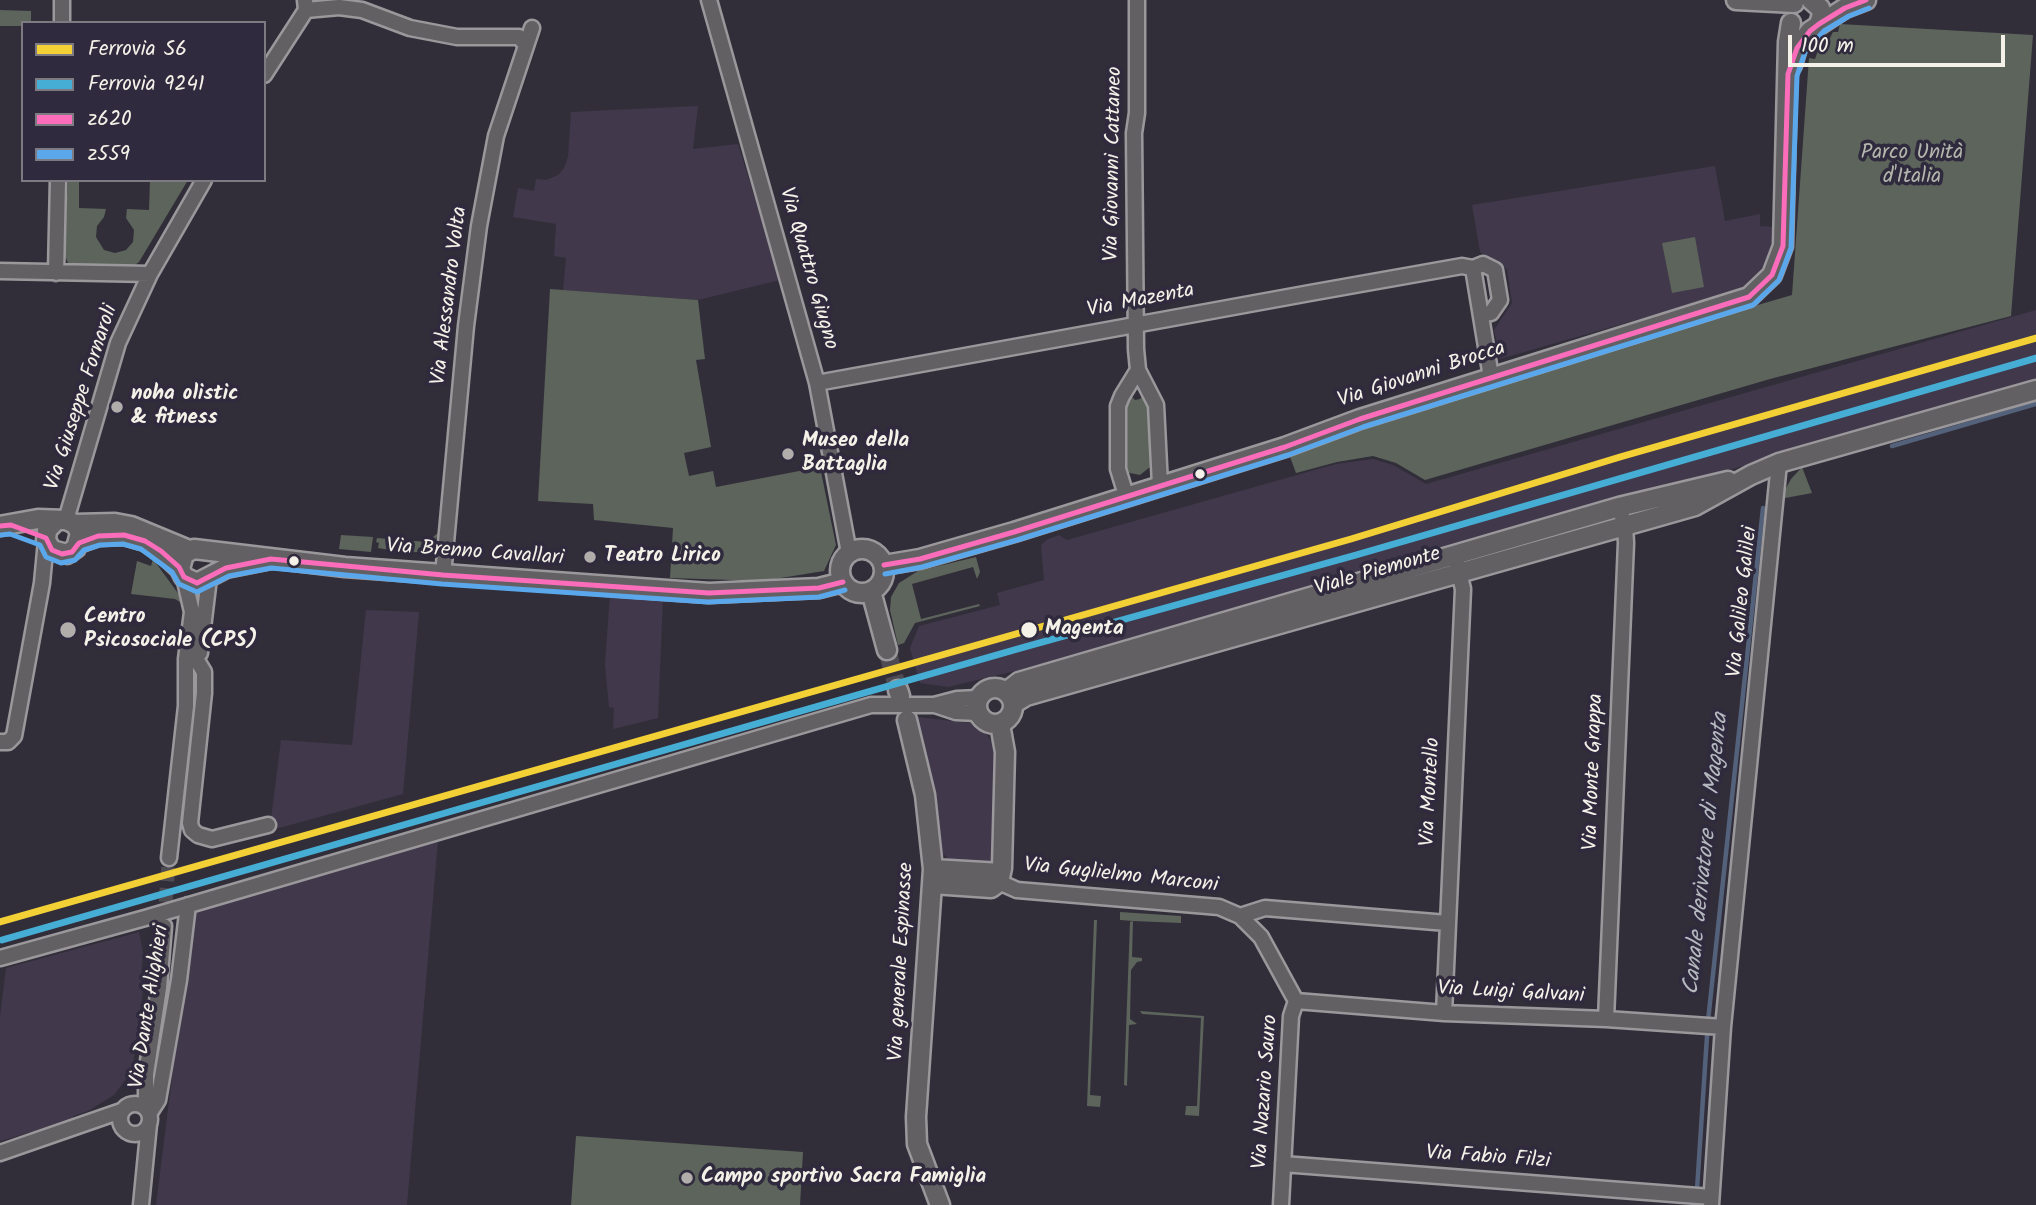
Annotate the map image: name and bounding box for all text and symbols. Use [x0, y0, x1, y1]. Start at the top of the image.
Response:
legend [21, 21, 266, 182]
scale bar [1791, 21, 2008, 65]
text: 100 m [1801, 30, 1854, 63]
text: Ferrovia S6 [88, 33, 187, 66]
street label: Via Giovanni Cattaneo [1101, 66, 1129, 262]
text: Ferrovia 9241 [88, 68, 205, 101]
text: z620 [88, 103, 132, 136]
text: z559 [88, 138, 130, 171]
park label: Parco Unità d'Italia [1861, 141, 1963, 191]
street label: Via Quattro Giugno [772, 185, 842, 353]
street label: Via Alessandro Volta [428, 205, 474, 387]
street label: Via Mazenta [1085, 279, 1197, 325]
street label: Via Giuseppe Fornaroli [41, 302, 125, 494]
street label: Via Giovanni Brocca [1335, 337, 1509, 415]
place label: noha olistic & fitness [131, 382, 238, 432]
marker: noha olistic & fitness [109, 399, 125, 415]
place label: Museo della Battaglia [802, 429, 909, 479]
marker: Museo della Battaglia [780, 446, 796, 462]
unlabelled marker [1193, 467, 1207, 481]
street label: Via Galileo Galilei [1724, 525, 1764, 679]
street label: Via Brenno Cavallari [385, 535, 565, 573]
street label: Viale Piemonte [1312, 543, 1444, 603]
place label: Teatro Lirico [604, 544, 721, 570]
marker: Teatro Lirico [582, 549, 598, 565]
unlabelled marker [287, 554, 301, 568]
place label: Centro Psicosociale (CPS) [84, 605, 258, 655]
place label: Magenta [1045, 617, 1124, 643]
marker: Centro Psicosociale (CPS) [58, 620, 78, 640]
marker: Magenta [1019, 620, 1039, 640]
street label: Via Monte Grappa [1580, 693, 1610, 851]
water label: Canale derivatore di Magenta [1679, 712, 1737, 996]
street label: Via Montello [1417, 737, 1447, 847]
street label: Via Guglielmo Marconi [1023, 854, 1219, 900]
street label: Via generale Espinasse [885, 862, 921, 1062]
street label: Via Dante Alighieri [126, 923, 176, 1091]
street label: Via Luigi Galvani [1437, 978, 1585, 1010]
street label: Via Nazario Sauro [1249, 1014, 1285, 1170]
street label: Via Fabio Filzi [1425, 1142, 1551, 1176]
place label: Campo sportivo Sacra Famiglia [701, 1165, 986, 1191]
marker: Campo sportivo Sacra Famiglia [679, 1170, 695, 1186]

